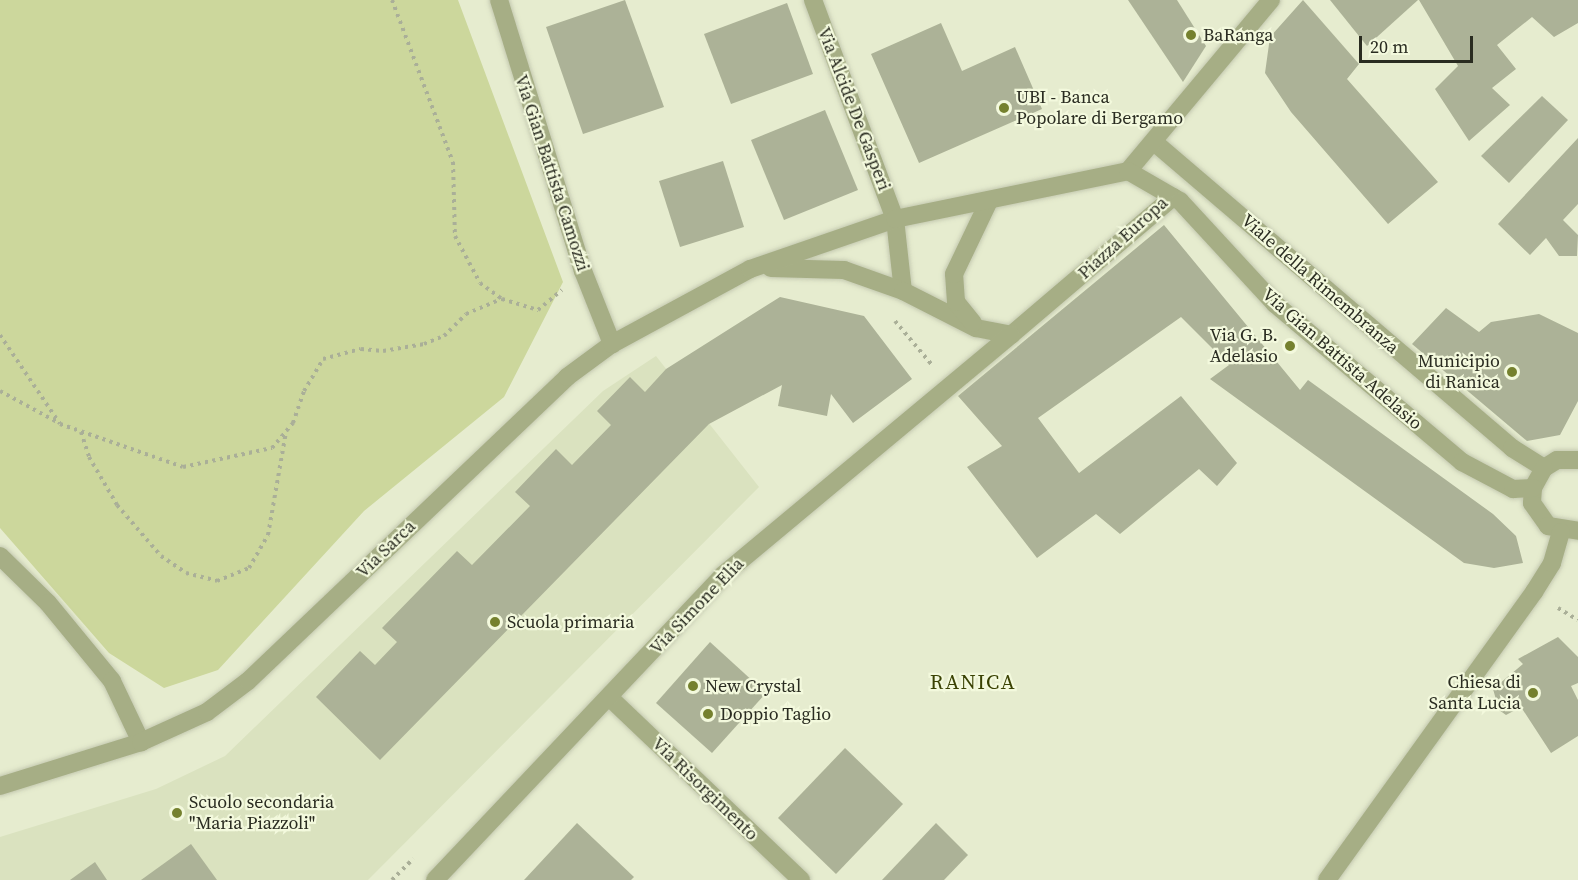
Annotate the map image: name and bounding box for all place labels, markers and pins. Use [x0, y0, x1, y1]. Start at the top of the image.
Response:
place label: BaRanga [1203, 24, 1273, 46]
marker: BaRanga [1184, 28, 1198, 42]
place label: UBI - Banca Popolare di Bergamo [1016, 87, 1183, 130]
marker: UBI - Banca Popolare di Bergamo [997, 101, 1011, 115]
place label: Via G. B. Adelasio [1210, 325, 1278, 368]
marker: Via G. B. Adelasio [1283, 339, 1297, 353]
place label: Municipio di Ranica [1418, 351, 1500, 394]
marker: Municipio di Ranica [1505, 365, 1519, 379]
place label: Scuola primaria [507, 611, 634, 633]
marker: Scuola primaria [488, 615, 502, 629]
place label: Chiesa di Santa Lucia [1429, 672, 1521, 714]
place label: New Crystal [705, 675, 801, 697]
marker: New Crystal [686, 679, 700, 693]
marker: Chiesa di Santa Lucia [1526, 686, 1540, 700]
place label: Doppio Taglio [720, 703, 832, 725]
marker: Doppio Taglio [701, 707, 715, 721]
place label: Scuolo secondaria "Maria Piazzoli" [189, 792, 334, 834]
marker: Scuolo secondaria "Maria Piazzoli" [170, 806, 184, 820]

